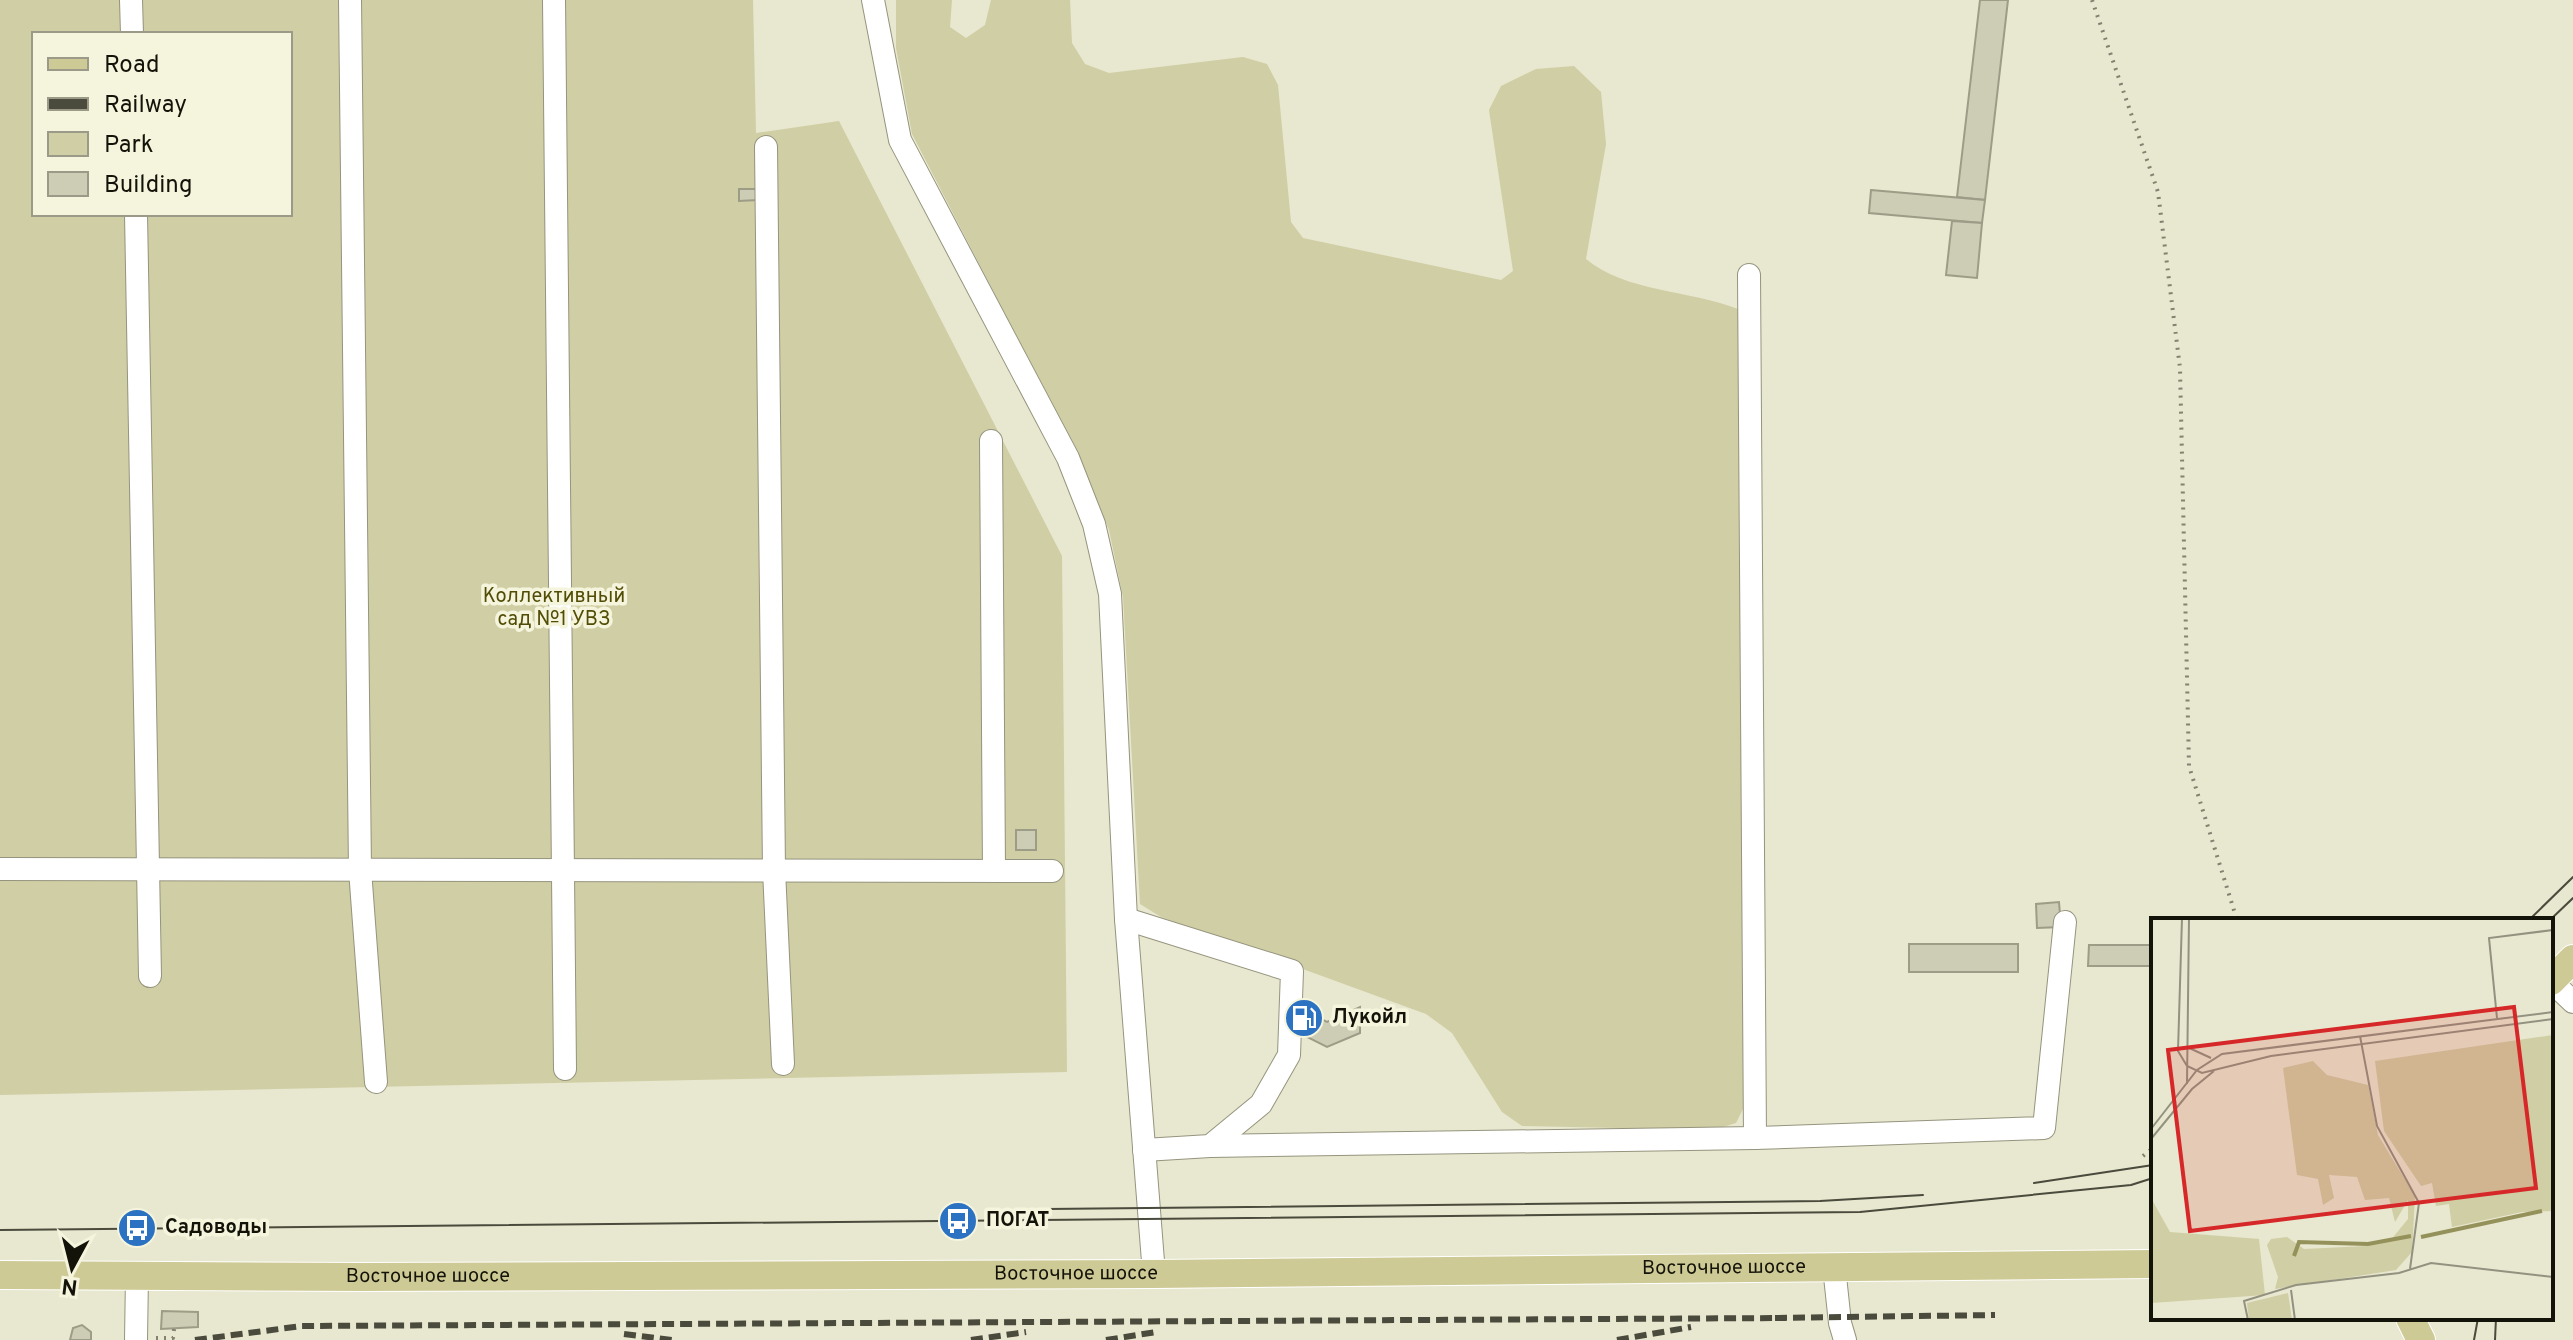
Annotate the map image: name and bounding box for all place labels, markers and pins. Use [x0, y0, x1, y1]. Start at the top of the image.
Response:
fuel station icon: Лукойл [1283, 997, 1325, 1039]
place label: Лукойл [1332, 1005, 1407, 1031]
bus stop icon: ПОГАТ [937, 1200, 979, 1242]
bus stop icon: Садоводы [116, 1207, 158, 1249]
place label: ПОГАТ [986, 1208, 1049, 1234]
place label: Садоводы [165, 1215, 267, 1241]

